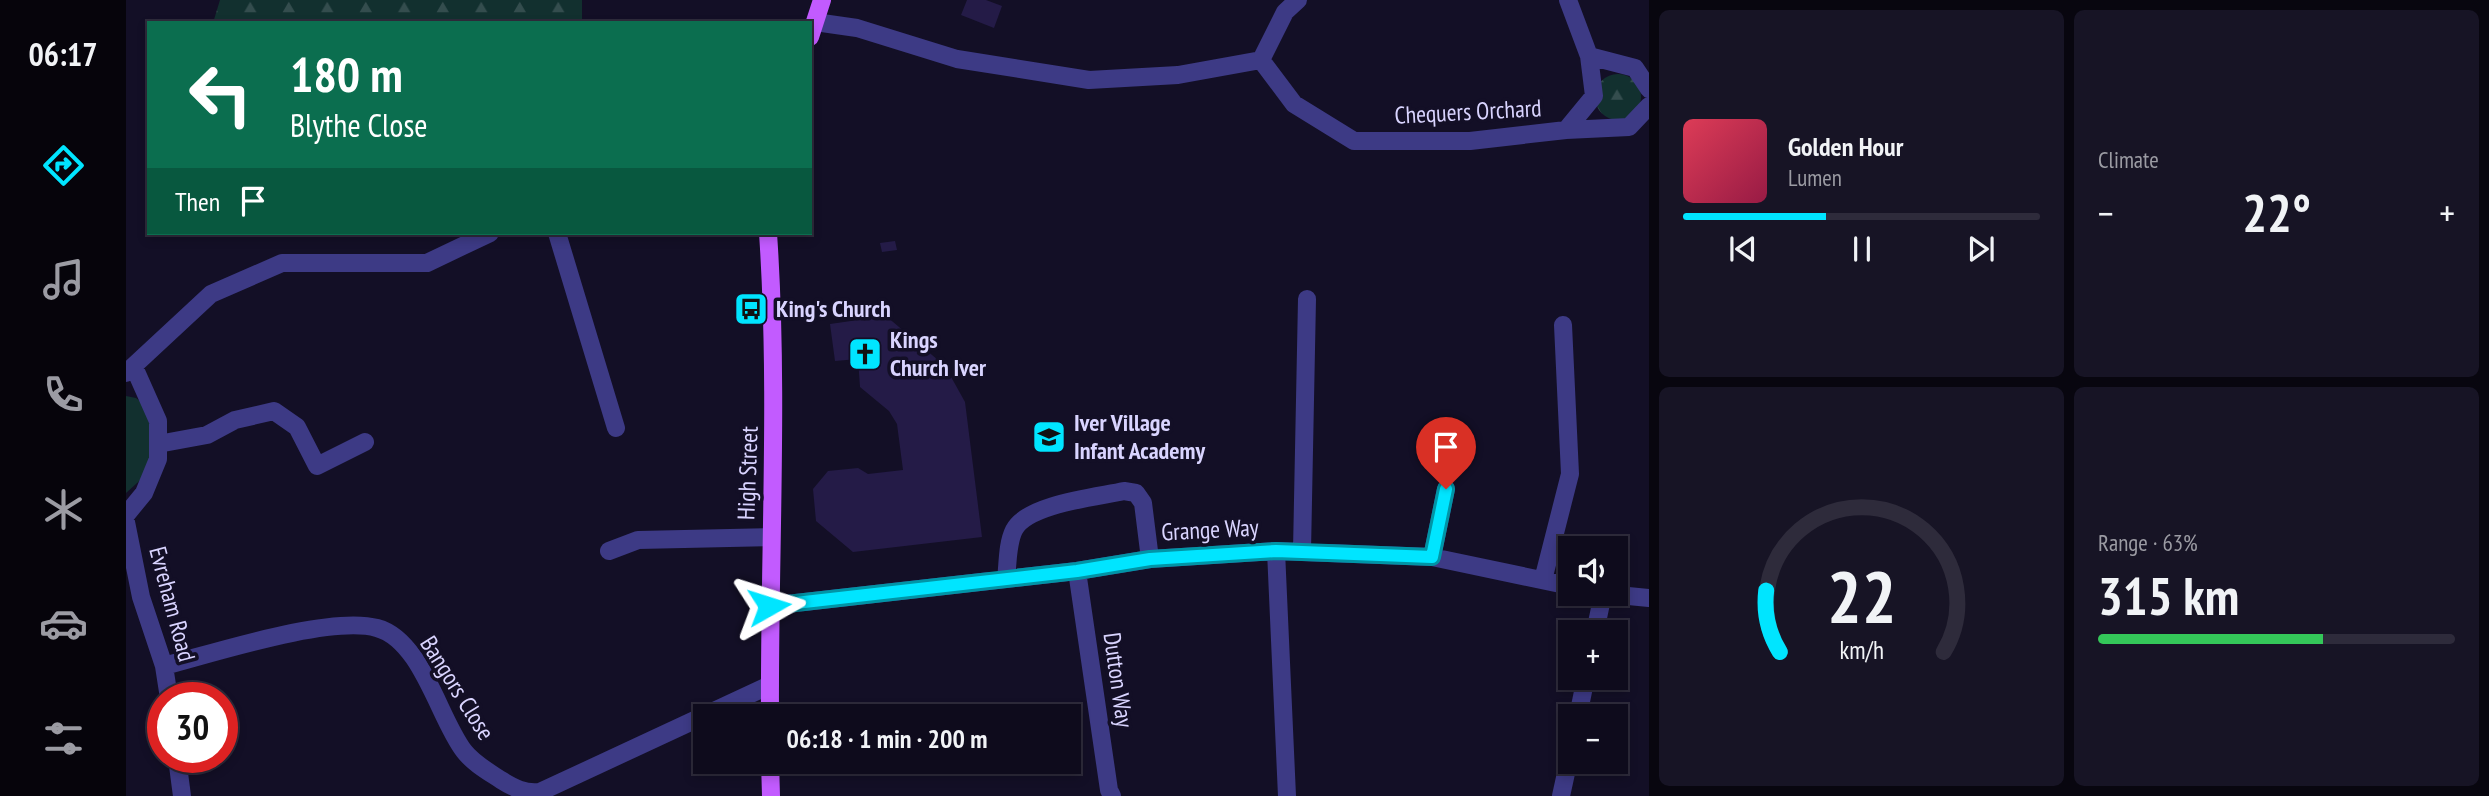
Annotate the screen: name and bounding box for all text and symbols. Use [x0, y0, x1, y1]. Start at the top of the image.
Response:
text: 06:17 [28, 33, 98, 75]
text: 180 m [290, 42, 403, 106]
icon: left [175, 49, 266, 140]
street label: Chequers Orchard [1394, 92, 1542, 131]
text: Blythe Close [290, 104, 427, 146]
text: Golden Hour [1788, 130, 1903, 163]
icon: directions [39, 141, 88, 190]
text: Climate [2098, 145, 2159, 174]
text: Lumen [1788, 163, 1842, 192]
text: 22° [2242, 179, 2311, 246]
icon: arrive [234, 182, 272, 220]
text: Then [175, 185, 220, 218]
text: − [2098, 188, 2114, 237]
text: + [2439, 188, 2455, 237]
icon: previous [1724, 230, 1762, 268]
icon: pause [1843, 230, 1881, 268]
icon: next [1962, 230, 2000, 268]
icon: music [39, 255, 88, 304]
bus stop icon: King's Church [732, 290, 770, 328]
place label: King's Church [776, 293, 891, 324]
place label: Kings Church Iver [890, 324, 987, 383]
church icon: Kings Church Iver [846, 335, 884, 373]
icon: phone [39, 370, 88, 419]
place label: Iver Village Infant Academy [1074, 407, 1205, 466]
pin [1416, 417, 1476, 489]
school or university icon: Iver Village Infant Academy [1030, 418, 1068, 456]
street label: High Street [730, 425, 765, 520]
icon: arrive [1427, 428, 1465, 466]
icon: climate [39, 485, 88, 534]
street label: Grange Way [1161, 511, 1259, 548]
text: Range · 63% [2098, 528, 2198, 557]
map controls [1558, 536, 1628, 774]
button: sound [1558, 536, 1628, 606]
street label: Evreham Road [142, 543, 203, 665]
text: 22 [1827, 549, 1896, 643]
text: 315 km [2098, 562, 2239, 629]
position arrow [732, 569, 806, 643]
icon: car [39, 599, 88, 648]
button: + [1558, 620, 1628, 690]
street label: Bangors Close [413, 630, 502, 746]
street label: Dutton Way [1096, 630, 1140, 729]
text: km/h [1839, 634, 1884, 666]
speed limit sign: 30 [147, 682, 238, 773]
button: − [1558, 704, 1628, 774]
icon: filters [39, 714, 88, 763]
text: 06:18 · 1 min · 200 m [787, 722, 987, 755]

